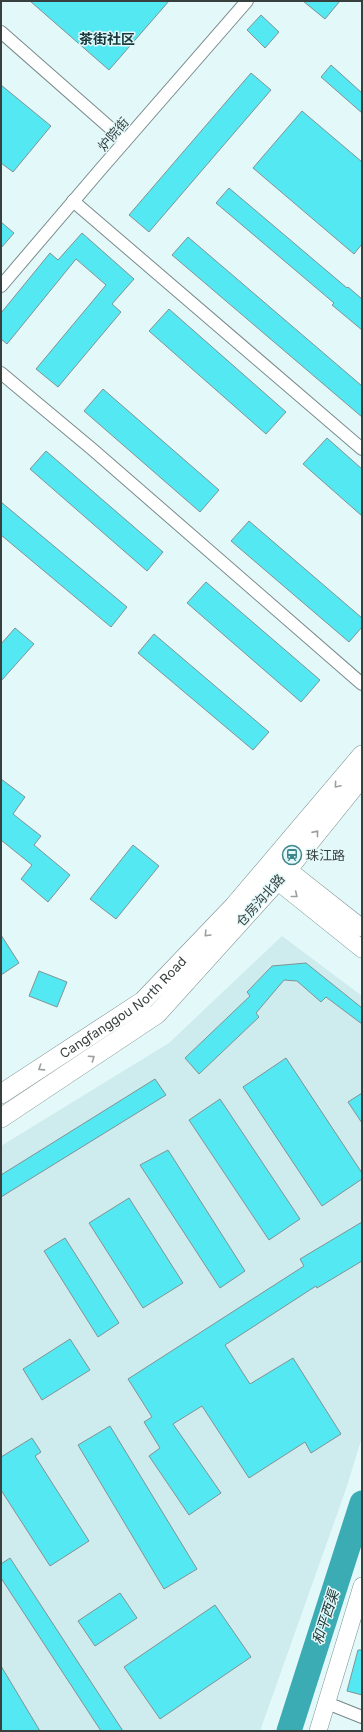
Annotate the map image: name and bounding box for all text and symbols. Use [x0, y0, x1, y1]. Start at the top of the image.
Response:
district label: 茶街社区 [79, 30, 135, 47]
street label: 炉院街 [94, 114, 132, 154]
one-way arrow [334, 780, 341, 788]
one-way arrow [312, 831, 319, 838]
station icon: 珠江路 [281, 844, 303, 866]
place label: 珠江路 [306, 847, 345, 863]
street label: 仓房沟北路 [232, 870, 288, 930]
one-way arrow [290, 890, 298, 897]
one-way arrow [205, 930, 212, 937]
street label: Cangfanggou North Road [56, 953, 189, 1061]
one-way arrow [88, 1055, 95, 1063]
one-way arrow [38, 1063, 45, 1071]
water label: 和平西渠 [308, 1586, 342, 1646]

